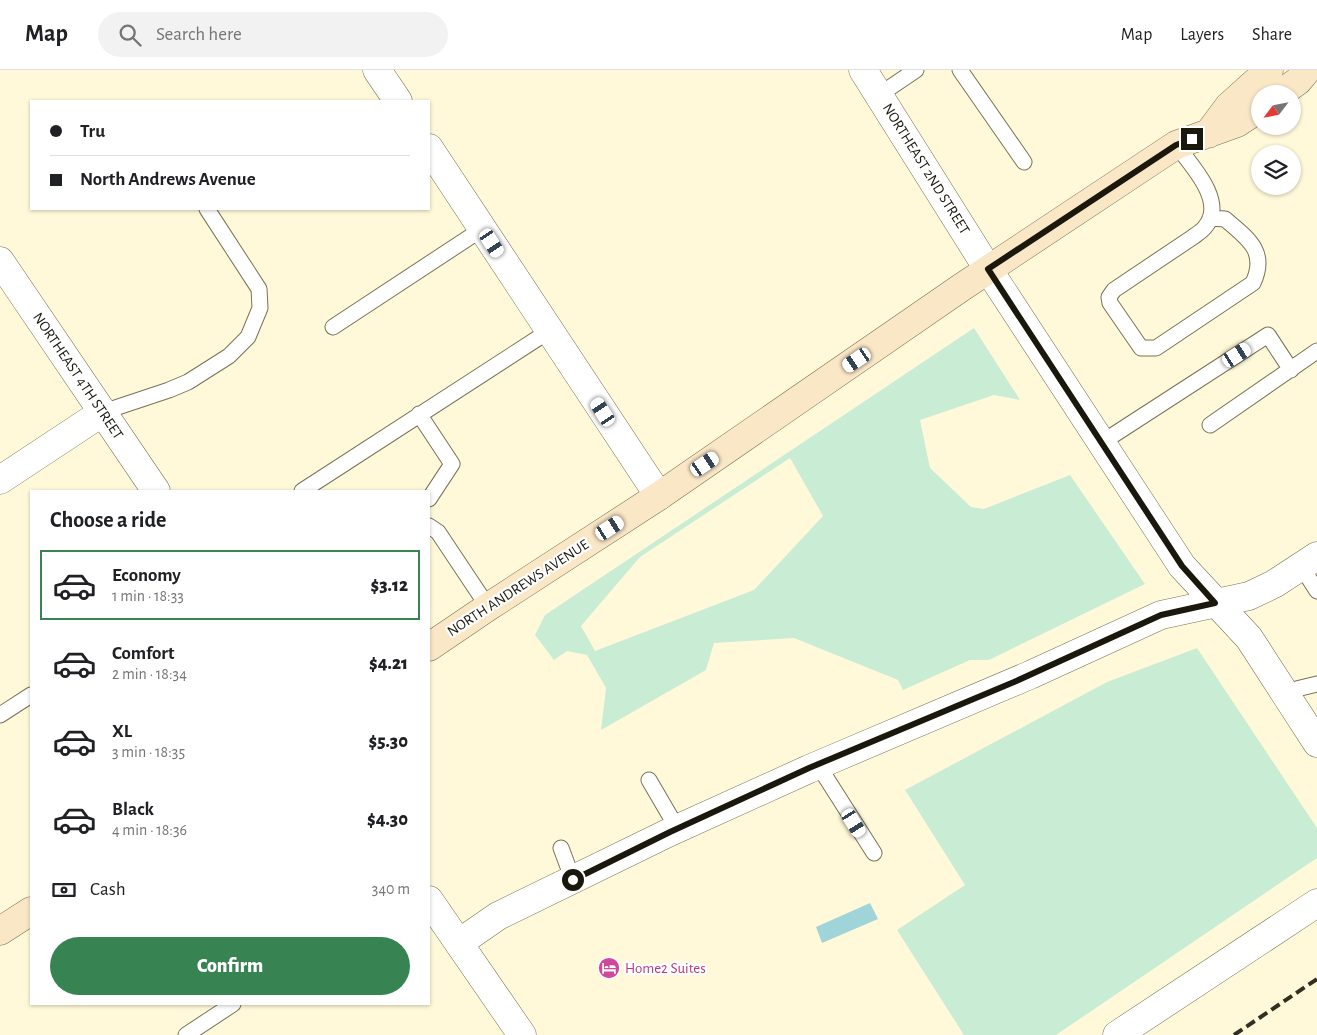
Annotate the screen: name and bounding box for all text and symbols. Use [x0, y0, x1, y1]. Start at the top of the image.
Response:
search box [98, 12, 448, 57]
icon: search [116, 21, 144, 49]
text: Map [25, 22, 68, 46]
text: Search here [156, 25, 242, 44]
text: Map [1121, 26, 1152, 44]
text: Layers [1180, 26, 1224, 44]
text: Share [1252, 26, 1292, 44]
north arrow [1251, 85, 1301, 135]
map controls [1251, 85, 1301, 195]
street label: NORTHEAST 2ND STREET [880, 101, 973, 238]
text: Tru [80, 122, 105, 141]
route end [1181, 128, 1203, 150]
button: layers [1251, 145, 1301, 195]
text: North Andrews Avenue [80, 170, 256, 189]
car [477, 226, 506, 260]
street label: NORTHEAST 4TH STREET [30, 310, 126, 443]
car [1220, 341, 1253, 369]
car [840, 345, 873, 375]
car [588, 395, 617, 429]
car [688, 449, 721, 479]
text: Choose a ride [50, 509, 166, 531]
car [593, 514, 626, 542]
street label: NORTH ANDREWS AVENUE [445, 537, 591, 639]
icon: car [52, 563, 97, 608]
text: Economy [112, 566, 181, 585]
text: $3.12 [371, 576, 408, 595]
text: 1 min · 18:33 [112, 588, 184, 604]
icon: car [52, 641, 97, 686]
text: Comfort [112, 644, 174, 663]
text: $4.21 [369, 654, 408, 673]
text: 2 min · 18:34 [112, 666, 187, 682]
icon: car [52, 719, 97, 764]
text: XL [112, 722, 132, 741]
text: $5.30 [368, 732, 408, 751]
text: 3 min · 18:35 [112, 744, 185, 760]
icon: car [52, 797, 97, 842]
text: Black [112, 800, 154, 819]
car [839, 806, 868, 840]
text: $4.30 [367, 810, 408, 829]
text: 4 min · 18:36 [112, 822, 187, 838]
route start [562, 869, 584, 891]
icon: cash [50, 876, 78, 904]
text: Cash [90, 880, 126, 899]
text: 340 m [372, 881, 410, 897]
button: Confirm [50, 937, 410, 995]
hotel icon: Home2 Suites [597, 956, 621, 980]
place label: Home2 Suites [625, 961, 706, 976]

